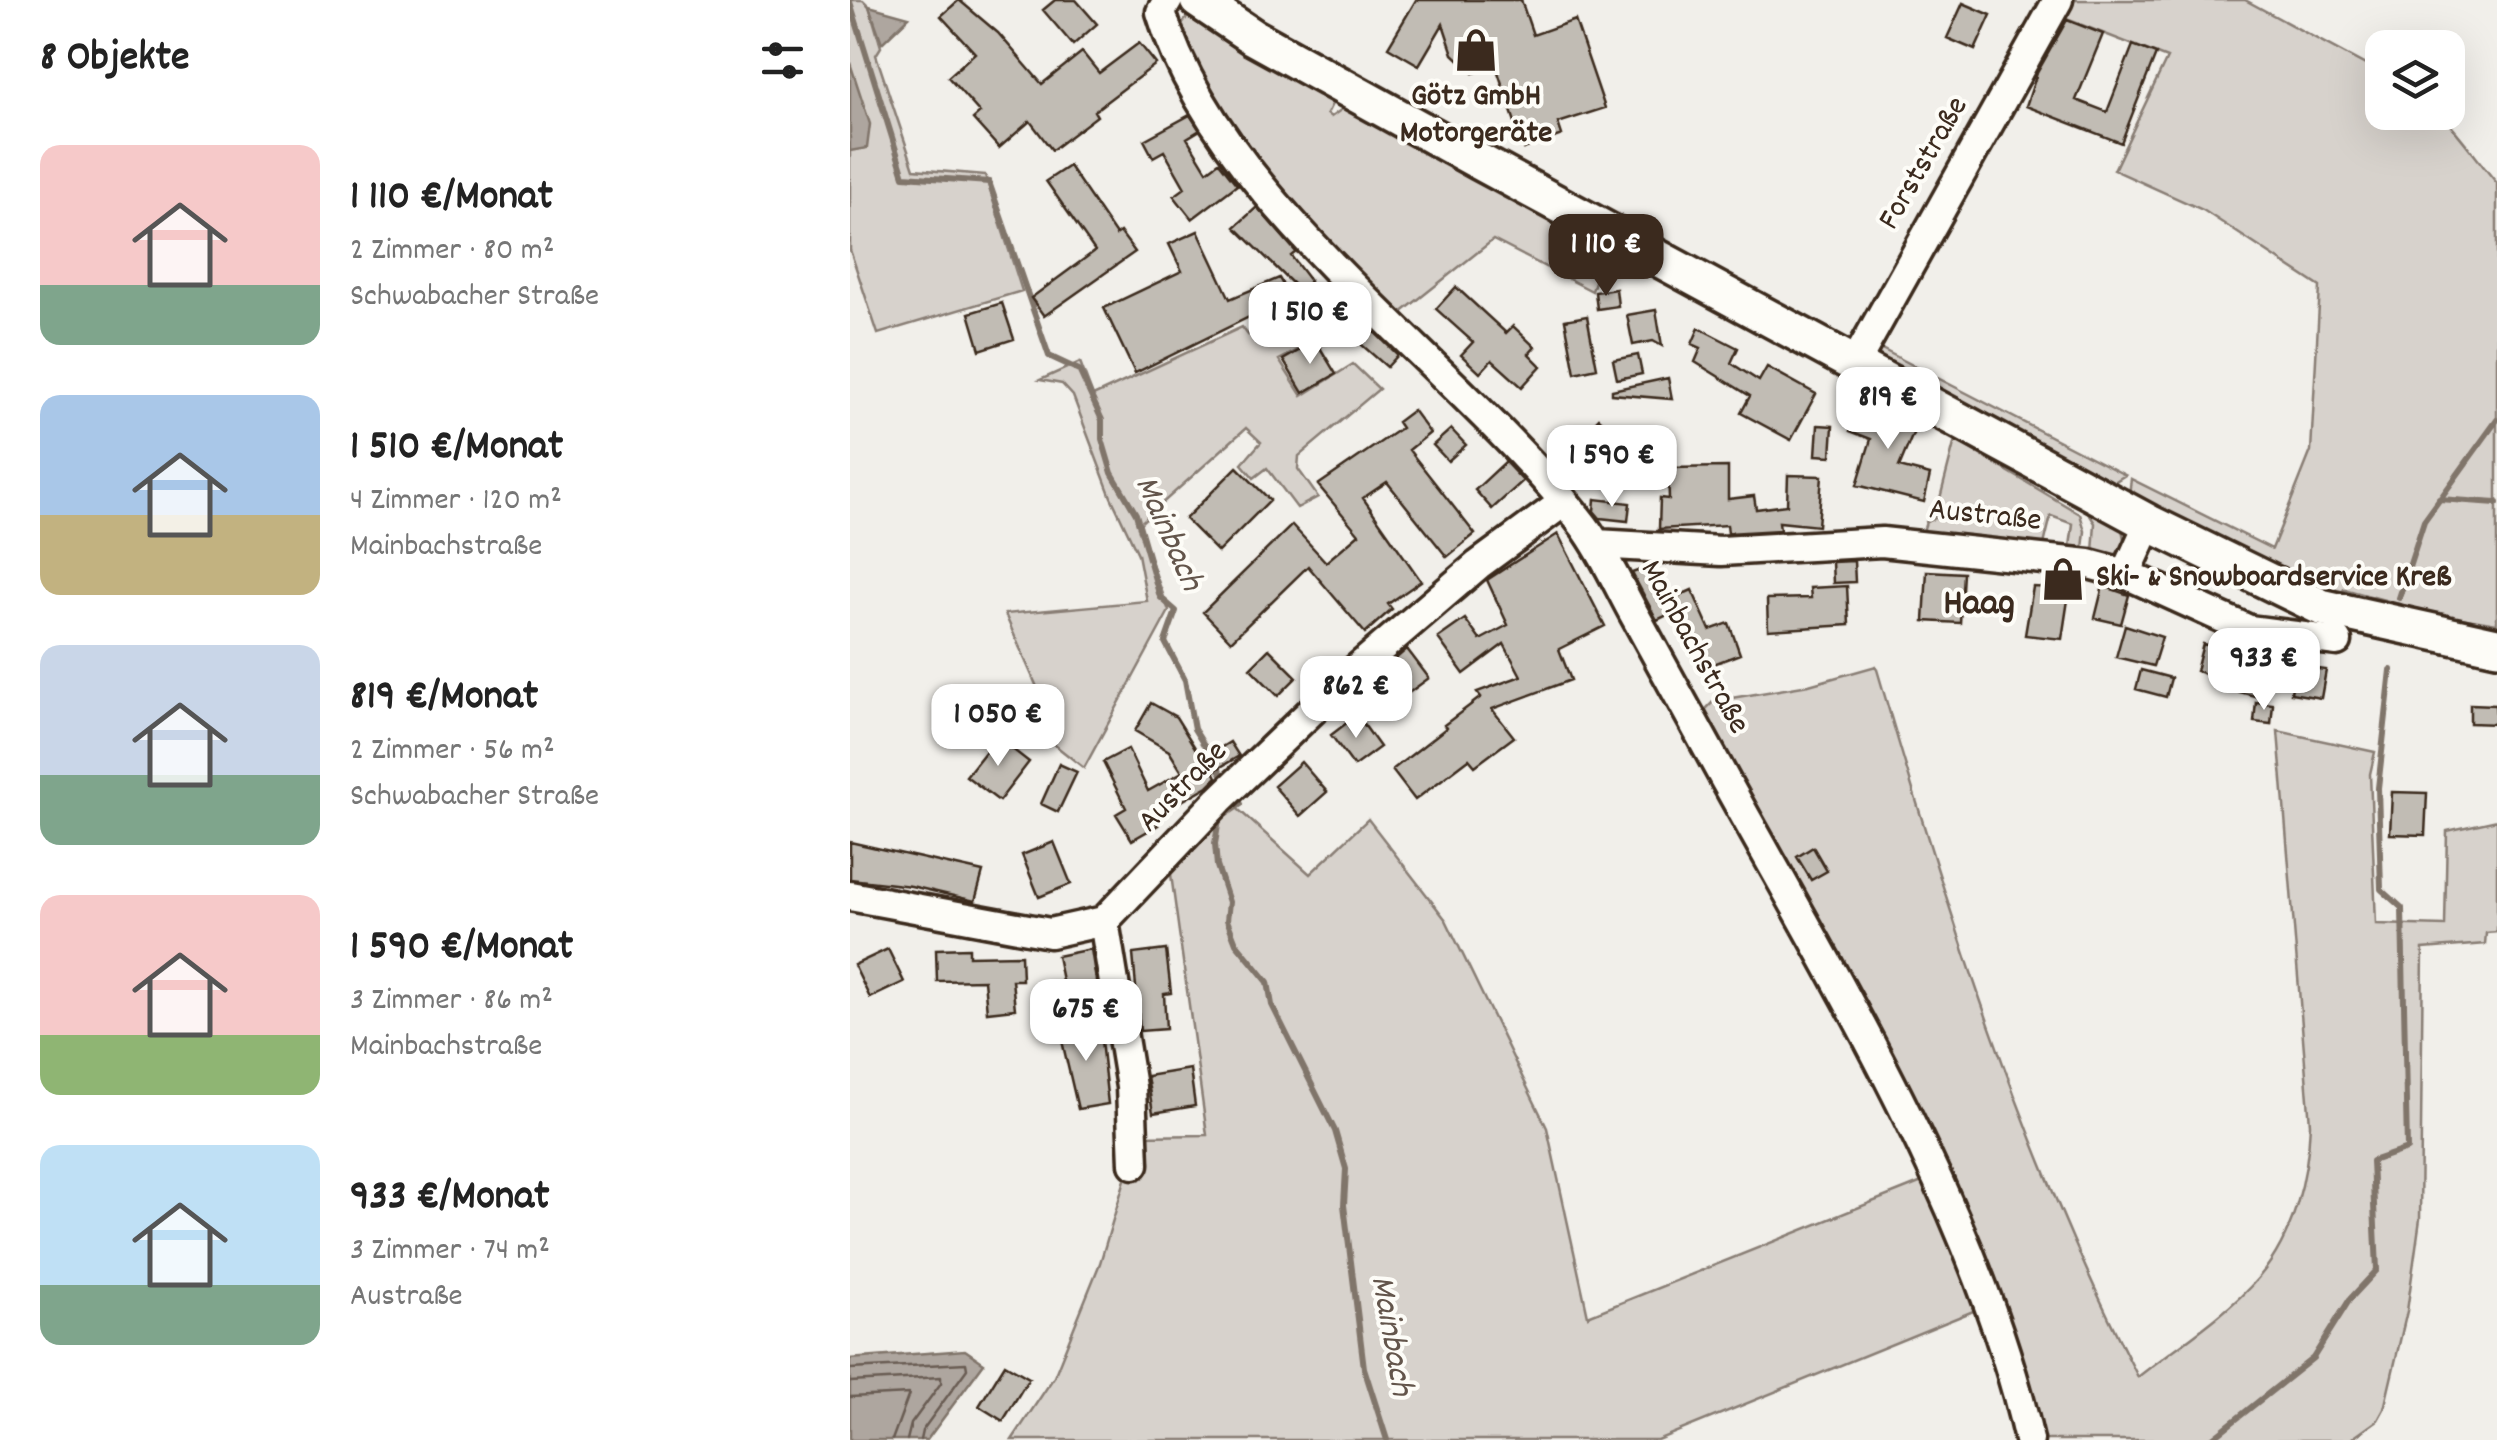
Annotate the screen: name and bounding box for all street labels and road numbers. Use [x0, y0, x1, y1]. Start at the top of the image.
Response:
street label: Forststraße [1868, 89, 1982, 239]
street label: Austraße [1927, 488, 2043, 546]
street label: Mainbachstraße [1626, 553, 1760, 743]
street label: Austraße [1128, 731, 1240, 845]

